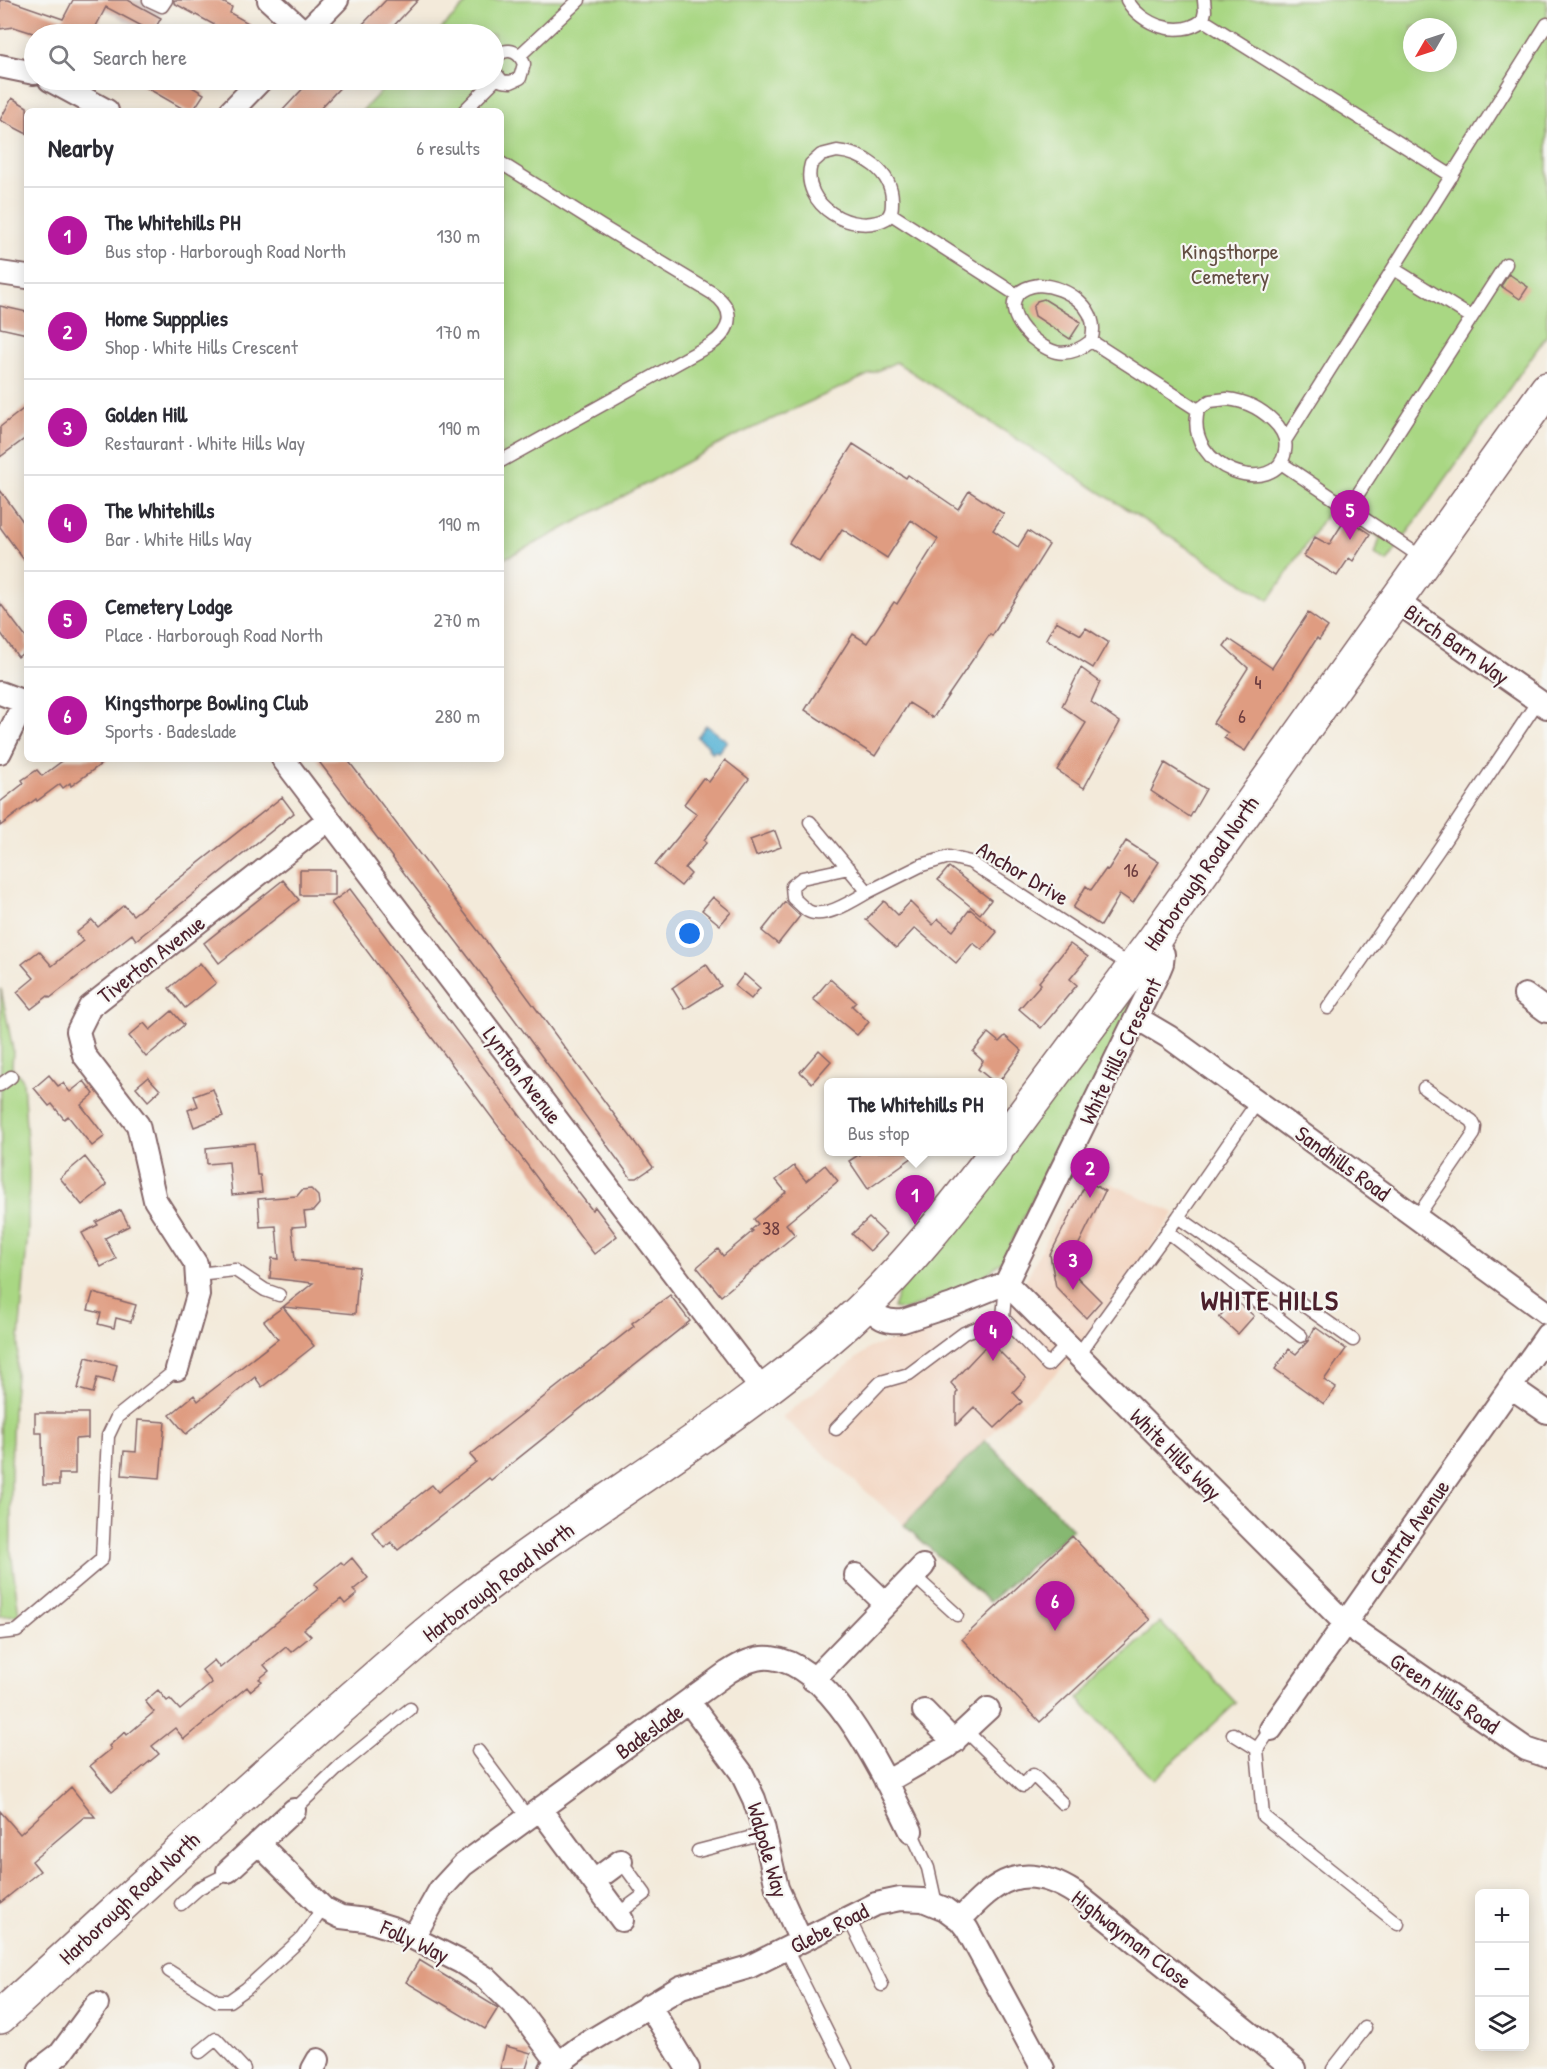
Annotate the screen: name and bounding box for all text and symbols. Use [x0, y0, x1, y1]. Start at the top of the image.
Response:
north arrow [1403, 18, 1457, 72]
search box [24, 24, 504, 90]
icon: search [45, 41, 78, 74]
text: Search here [93, 42, 187, 72]
text: Nearby [48, 130, 114, 165]
text: 6 results [416, 134, 480, 161]
text: The Whitehills PH [105, 207, 240, 237]
text: 1 [64, 222, 71, 249]
text: 130 m [437, 222, 480, 249]
park label: Kingsthorpe Cemetery [1182, 236, 1279, 291]
text: Bus stop · Harborough Road North [105, 237, 346, 264]
text: Home Suppplies [105, 303, 228, 333]
text: 2 [63, 318, 72, 345]
text: 170 m [436, 318, 480, 345]
text: Shop · White Hills Crescent [105, 333, 298, 360]
text: Golden Hill [105, 399, 187, 429]
text: 3 [63, 414, 72, 441]
text: 190 m [438, 414, 480, 441]
text: Restaurant · White Hills Way [105, 429, 305, 456]
pin: 5 [1330, 490, 1370, 540]
text: The Whitehills [105, 495, 215, 525]
text: 4 [64, 510, 71, 537]
text: 190 m [438, 510, 480, 537]
text: Bar · White Hills Way [105, 525, 252, 552]
text: Cemetery Lodge [105, 591, 233, 621]
street label: Birch Barn Way [1398, 597, 1516, 691]
text: 5 [63, 606, 72, 633]
text: 270 m [434, 606, 480, 633]
text: Place · Harborough Road North [105, 621, 323, 648]
house number: 4 [1254, 668, 1262, 695]
text: Kingsthorpe Bowling Club [105, 687, 309, 717]
text: 6 [64, 702, 71, 729]
text: 280 m [435, 702, 480, 729]
house number: 6 [1238, 702, 1246, 729]
text: Sports · Badeslade [105, 717, 237, 744]
street label: Harborough Road North [1136, 790, 1266, 956]
street label: Anchor Drive [971, 834, 1075, 912]
house number: 16 [1123, 856, 1139, 883]
street label: Tiverton Avenue [91, 907, 211, 1010]
your location [675, 919, 704, 948]
street label: White Hills Crescent [1071, 972, 1169, 1129]
street label: Lynton Avenue [477, 1020, 570, 1130]
popup [824, 1078, 1007, 1156]
text: The Whitehills PH [848, 1089, 983, 1119]
street label: Sandhills Road [1289, 1118, 1397, 1208]
text: Bus stop [848, 1119, 909, 1146]
pin: 2 [1070, 1148, 1110, 1198]
pin: 1 [896, 1176, 934, 1225]
house number: 38 [762, 1214, 780, 1241]
pin: 3 [1054, 1240, 1092, 1290]
district label: WHITE HILLS [1201, 1281, 1339, 1319]
pin: 4 [974, 1312, 1012, 1361]
street label: White Hills Way [1123, 1401, 1229, 1507]
street label: Central Avenue [1362, 1473, 1456, 1591]
street label: Harborough Road North [416, 1515, 580, 1649]
pin: 6 [1036, 1582, 1074, 1631]
street label: Green Hills Road [1384, 1645, 1506, 1741]
street label: Badeslade [609, 1696, 689, 1766]
street label: Walpole Way [740, 1799, 796, 1901]
street label: Harborough Road North [52, 1825, 206, 1971]
street label: Highwayman Close [1066, 1883, 1199, 1996]
map controls [1475, 1889, 1529, 2051]
button: + [1475, 1889, 1529, 1943]
street label: Glebe Road [785, 1895, 874, 1960]
street label: Folly Way [375, 1912, 454, 1970]
button: − [1475, 1943, 1529, 1997]
button: layers [1475, 1997, 1529, 2051]

